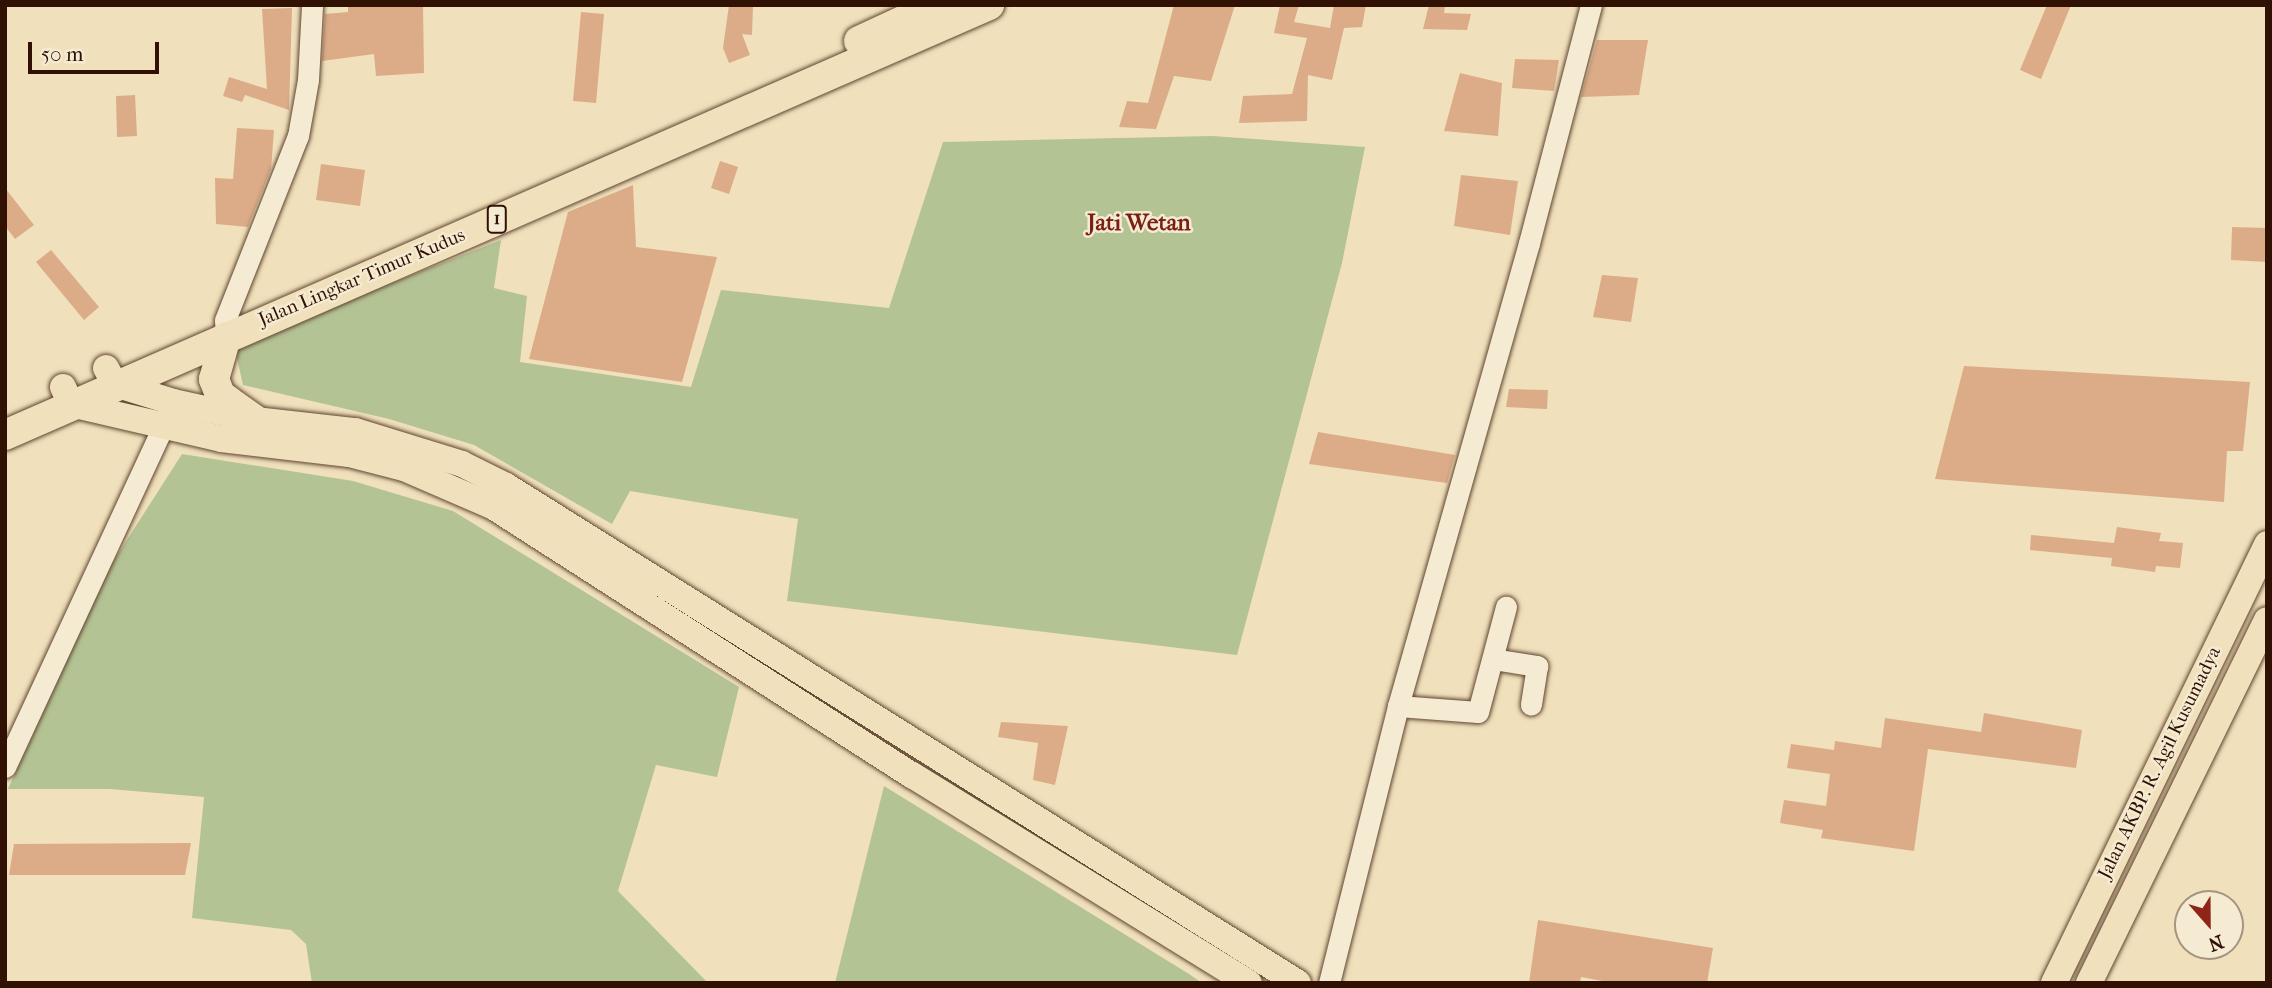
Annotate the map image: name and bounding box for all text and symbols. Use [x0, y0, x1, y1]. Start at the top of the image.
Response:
scale bar [32, 28, 163, 72]
text: 50 m [41, 42, 84, 66]
road number: 1 [486, 204, 508, 233]
district label: Jati Wetan [1087, 209, 1191, 237]
street label: Jalan Lingkar Timur Kudus [255, 224, 469, 332]
street label: Jalan AKBP. R. Agil Kusumadya [2094, 643, 2226, 883]
north arrow [2174, 890, 2244, 960]
text: N [2205, 930, 2226, 956]

